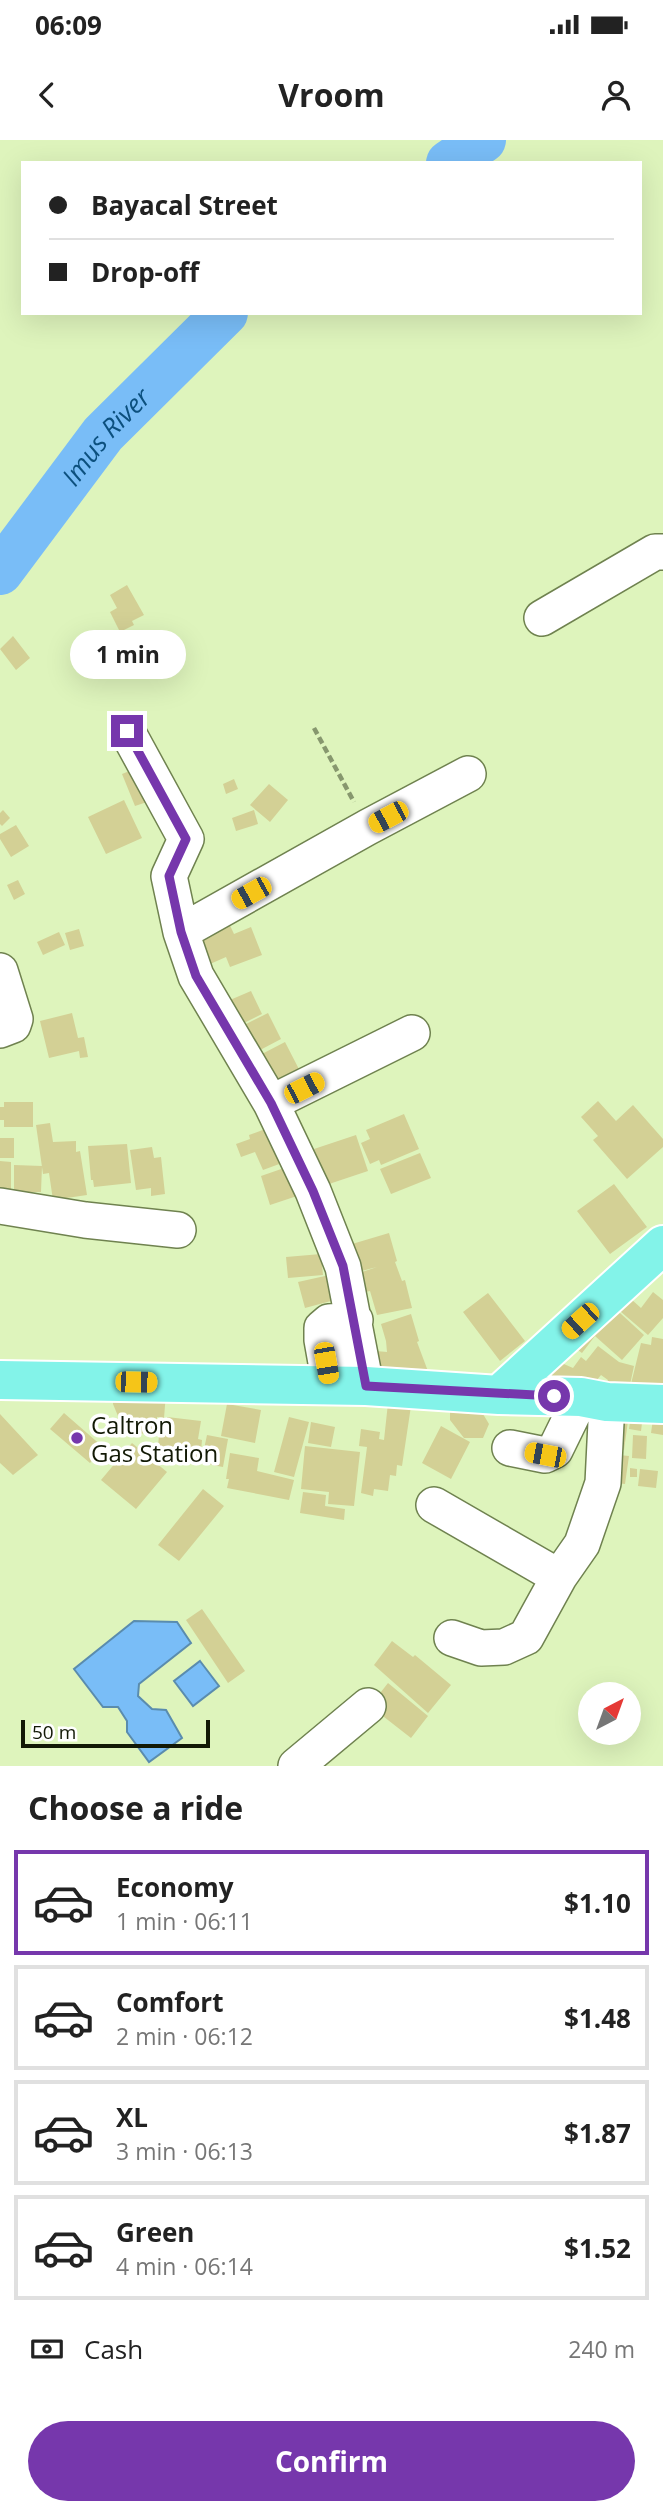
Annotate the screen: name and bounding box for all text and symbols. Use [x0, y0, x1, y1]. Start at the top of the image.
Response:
text: 06:09 [35, 7, 102, 43]
text: Vroom [278, 73, 385, 116]
icon: back [28, 76, 66, 114]
icon: person [597, 76, 635, 114]
text: Bayacal Street [91, 187, 278, 223]
text: Drop-off [91, 254, 199, 290]
water label: Imus River [53, 378, 159, 493]
callout: 1 min [69, 630, 185, 678]
text: 1 min [96, 638, 160, 670]
route end [111, 715, 143, 747]
car [365, 798, 412, 836]
car [228, 874, 275, 912]
car [281, 1069, 328, 1107]
car [558, 1299, 603, 1343]
car [313, 1340, 340, 1386]
car [115, 1371, 158, 1393]
route start [538, 1380, 570, 1412]
place label: Caltron Gas Station [91, 1408, 218, 1469]
marker: Caltron Gas Station [69, 1430, 85, 1446]
car [523, 1441, 568, 1469]
north arrow [578, 1682, 640, 1745]
map controls [578, 1682, 641, 1745]
scale bar [21, 1717, 210, 1749]
text: 50 m [32, 1719, 76, 1745]
text: Choose a ride [28, 1786, 243, 1829]
text: Economy [116, 1869, 234, 1905]
icon: car [32, 1871, 95, 1934]
text: $1.10 [564, 1885, 631, 1921]
text: 1 min · 06:11 [116, 1905, 253, 1937]
text: Comfort [116, 1984, 223, 2020]
icon: car [32, 1986, 95, 2049]
text: $1.48 [564, 2000, 631, 2036]
text: 2 min · 06:12 [116, 2020, 253, 2052]
text: XL [116, 2099, 148, 2135]
icon: car [32, 2101, 95, 2164]
text: $1.87 [564, 2115, 631, 2151]
text: 3 min · 06:13 [116, 2135, 253, 2167]
text: Green [116, 2214, 194, 2250]
icon: car [32, 2216, 95, 2279]
text: $1.52 [564, 2230, 631, 2266]
text: 4 min · 06:14 [116, 2250, 253, 2282]
icon: cash [28, 2330, 66, 2368]
text: Cash [84, 2331, 143, 2367]
text: 240 m [568, 2333, 635, 2365]
button: Confirm [28, 2421, 635, 2501]

